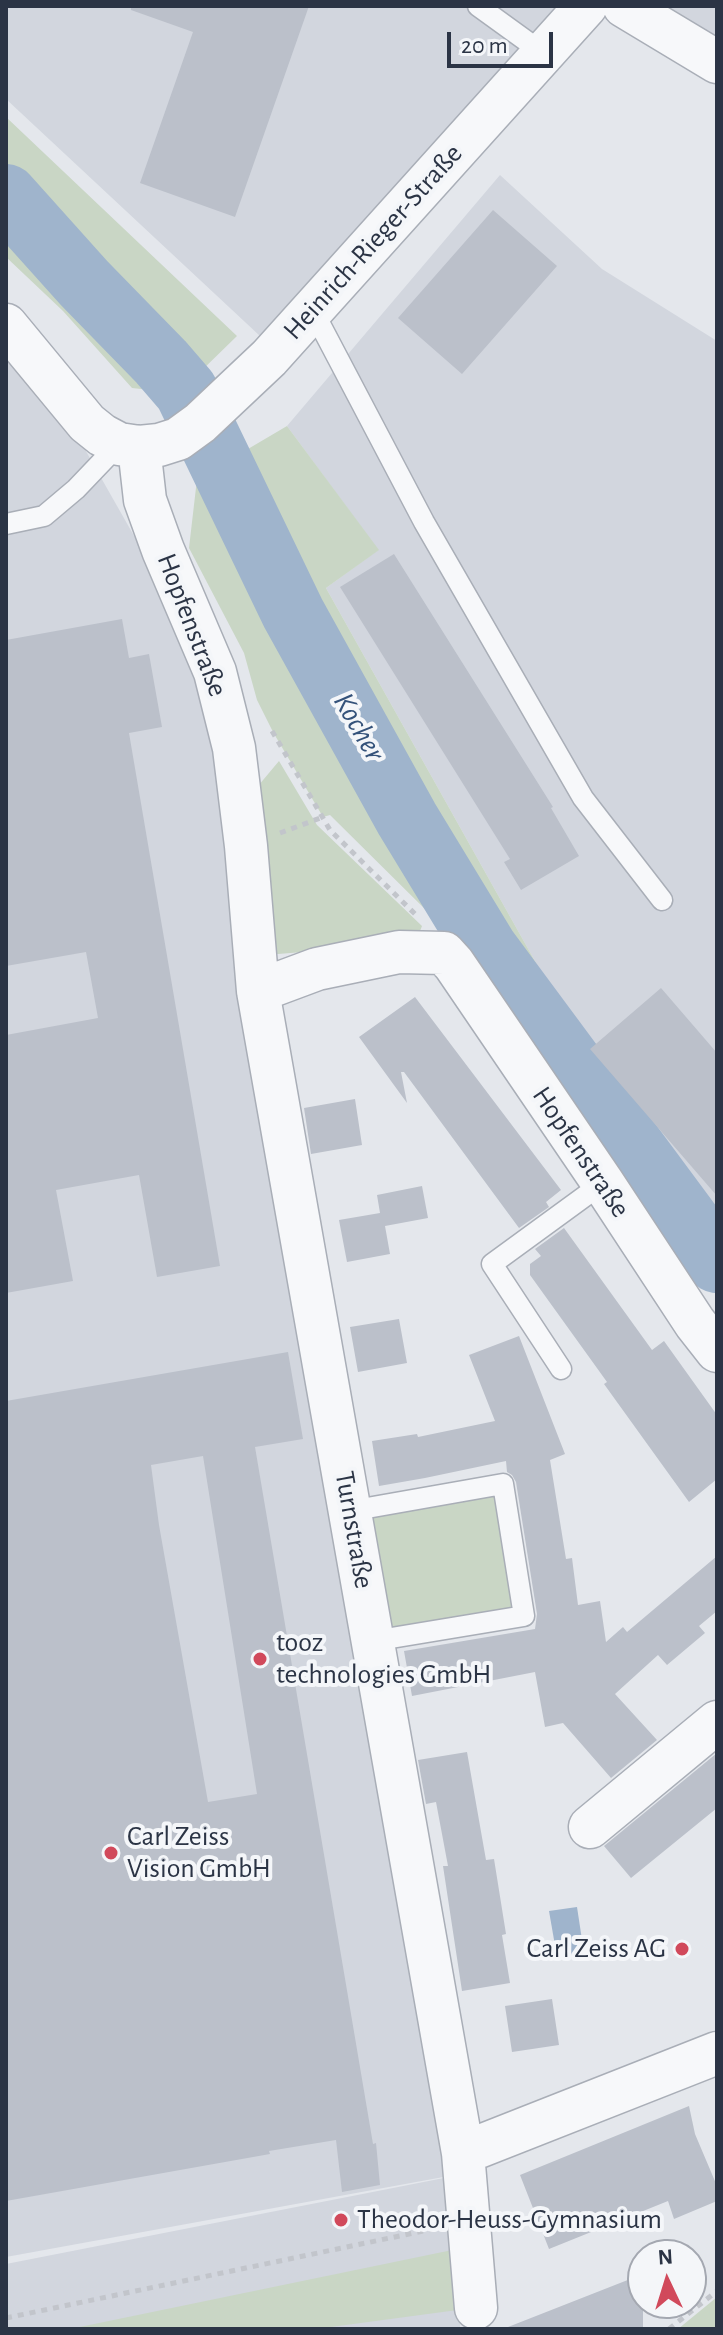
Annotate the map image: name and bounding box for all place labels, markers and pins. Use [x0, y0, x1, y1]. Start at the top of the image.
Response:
place label: tooz technologies GmbH [276, 1626, 491, 1692]
marker: tooz technologies GmbH [251, 1650, 269, 1668]
place label: Carl Zeiss Vision GmbH [127, 1820, 271, 1886]
marker: Carl Zeiss Vision GmbH [102, 1844, 120, 1862]
place label: Carl Zeiss AG [527, 1932, 666, 1966]
marker: Carl Zeiss AG [673, 1940, 691, 1958]
place label: Theodor-Heuss-Gymnasium [357, 2203, 662, 2237]
marker: Theodor-Heuss-Gymnasium [332, 2211, 350, 2229]

